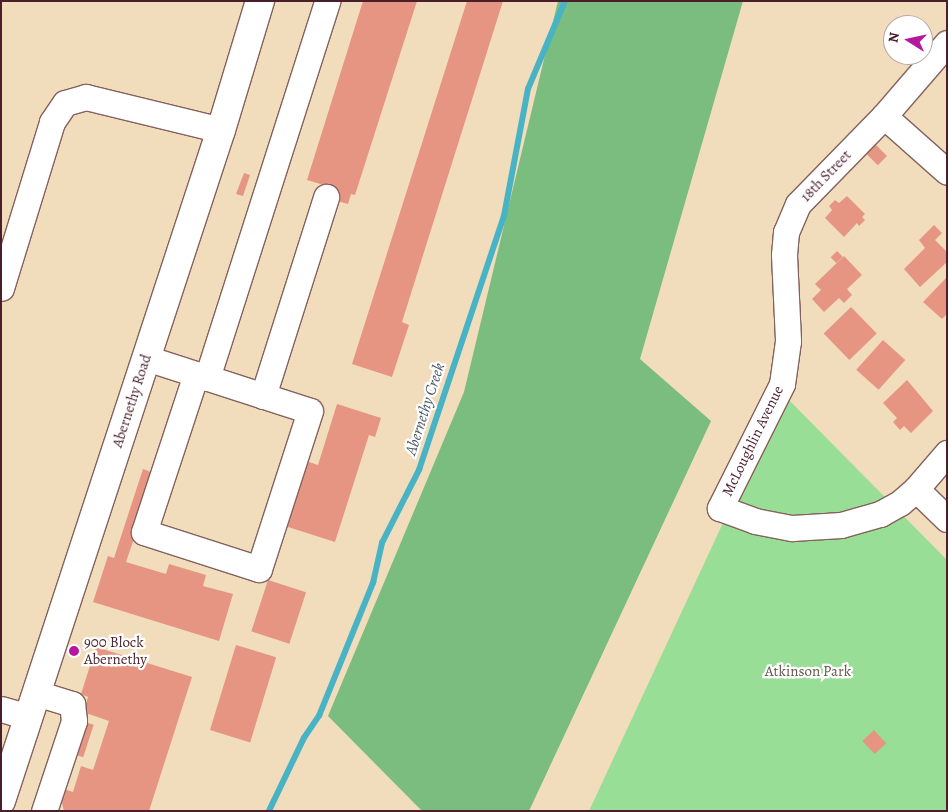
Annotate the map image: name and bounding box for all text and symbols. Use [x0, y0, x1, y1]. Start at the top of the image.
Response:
north arrow [883, 15, 933, 65]
text: N [883, 31, 904, 44]
street label: 18th Street [797, 146, 855, 206]
street label: Abernethy Road [108, 352, 156, 450]
water label: Abernethy Creek [401, 360, 449, 458]
street label: McLoughlin Avenue [718, 383, 788, 499]
place label: 900 Block Abernethy [84, 633, 147, 668]
marker: 900 Block Abernethy [68, 645, 80, 657]
park label: Atkinson Park [765, 663, 851, 681]

